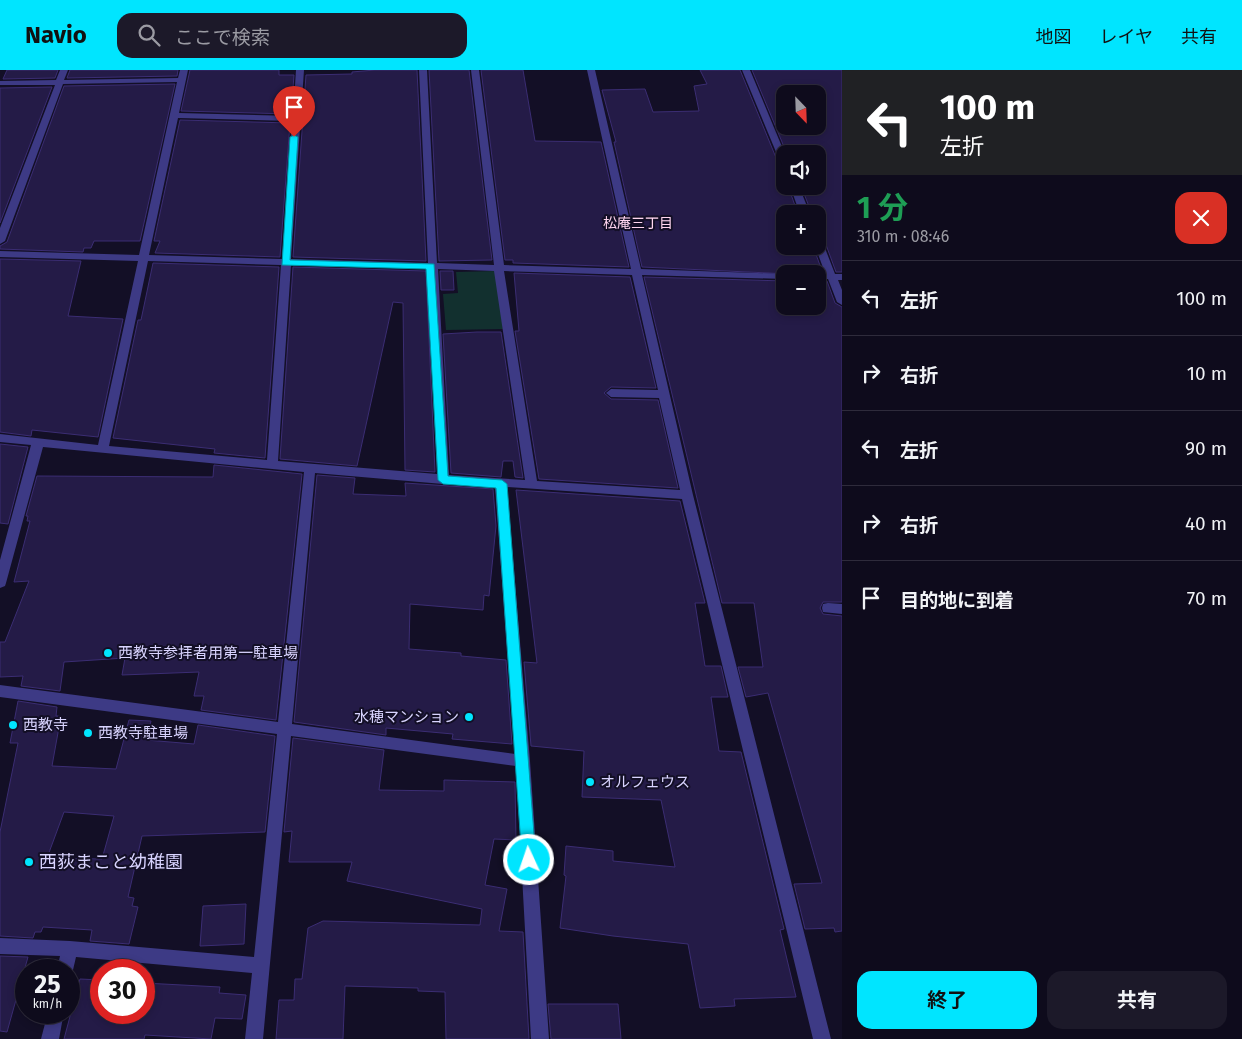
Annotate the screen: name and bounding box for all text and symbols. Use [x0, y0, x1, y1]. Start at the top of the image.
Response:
search box [117, 13, 467, 58]
text: Navio [25, 21, 87, 49]
icon: search [135, 21, 163, 49]
text: ここで検索 [175, 26, 270, 49]
text: 地図 [1036, 26, 1072, 48]
text: レイヤ [1100, 26, 1153, 48]
text: 共有 [1181, 26, 1217, 48]
north arrow [776, 85, 826, 135]
map controls [776, 85, 826, 315]
pin [273, 86, 315, 137]
text: 100 m [940, 86, 1035, 128]
icon: left [857, 90, 922, 155]
icon: arrive [280, 93, 308, 121]
text: 左折 [940, 133, 984, 160]
button: sound [776, 145, 826, 195]
text: 1 分 [857, 190, 908, 226]
button: close [1175, 192, 1227, 244]
button: + [776, 205, 826, 255]
district label: 松庵三丁目 [603, 215, 673, 232]
text: 310 m · 08:46 [857, 227, 949, 246]
button: − [776, 265, 826, 315]
icon: left [857, 284, 885, 312]
text: 100 m [1176, 287, 1227, 310]
text: 左折 [900, 289, 938, 312]
icon: right [857, 359, 885, 387]
text: 10 m [1187, 362, 1227, 385]
text: 右折 [900, 364, 938, 387]
icon: left [857, 434, 885, 462]
text: 90 m [1185, 437, 1227, 460]
text: 左折 [900, 439, 938, 462]
icon: right [857, 509, 885, 537]
text: 40 m [1185, 512, 1227, 535]
text: 右折 [900, 514, 938, 537]
icon: arrive [857, 584, 885, 612]
text: 70 m [1187, 587, 1227, 610]
text: 目的地に到着 [900, 589, 1014, 612]
place label: 西教寺参拝者用第一駐車場 [118, 644, 298, 662]
marker: 西教寺参拝者用第一駐車場 [102, 647, 114, 659]
place label: 水穂マンション [354, 708, 459, 726]
marker: 水穂マンション [463, 711, 475, 723]
place label: 西教寺 [23, 716, 68, 734]
marker: 西教寺 [7, 719, 19, 731]
place label: 西教寺駐車場 [98, 724, 188, 742]
marker: 西教寺駐車場 [82, 727, 94, 739]
place label: オルフェウス [600, 773, 690, 791]
marker: オルフェウス [584, 776, 596, 788]
position arrow [502, 833, 554, 885]
place label: 西荻まこと幼稚園 [39, 851, 183, 873]
marker: 西荻まこと幼稚園 [23, 856, 35, 868]
speed limit sign: 30 [90, 959, 155, 1024]
text: 25 [34, 970, 61, 1000]
button: 終了 [857, 971, 1037, 1029]
button: 共有 [1047, 971, 1227, 1029]
text: km/h [33, 997, 62, 1011]

